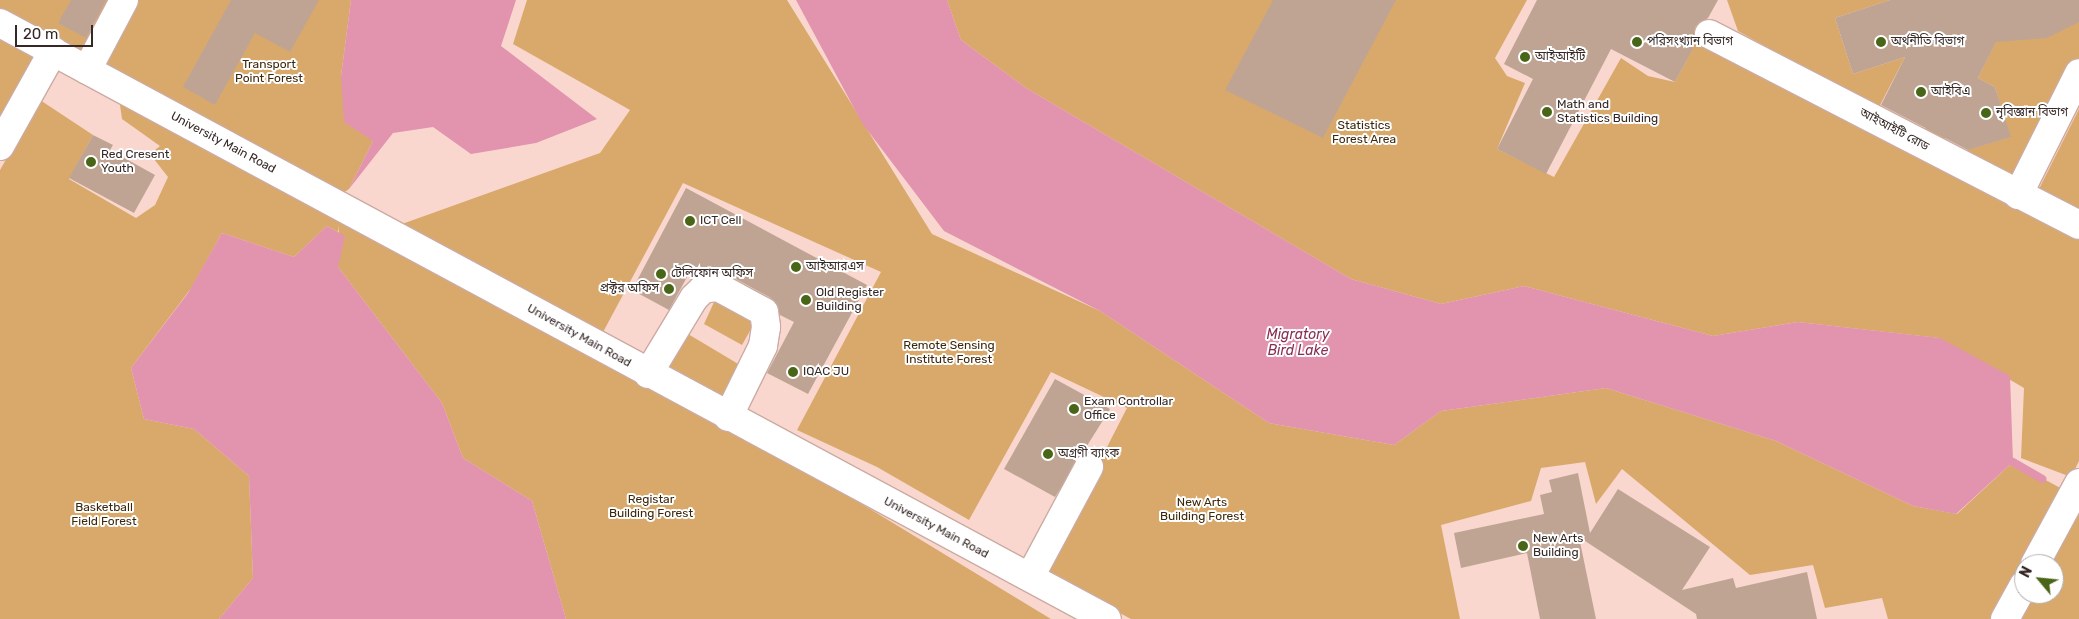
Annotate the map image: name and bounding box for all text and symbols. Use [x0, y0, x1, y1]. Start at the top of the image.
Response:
scale bar [18, 15, 95, 47]
text: 20 m [23, 25, 58, 43]
place label: পরিসংখ্যান বিভাগ [1647, 35, 1733, 49]
place label: অর্থনীতি বিভাগ [1891, 35, 1964, 49]
marker: পরিসংখ্যান বিভাগ [1631, 36, 1643, 48]
marker: অর্থনীতি বিভাগ [1875, 36, 1887, 48]
place label: আইআইটি [1535, 50, 1585, 64]
marker: আইআইটি [1519, 51, 1531, 63]
park label: Transport Point Forest [235, 58, 303, 86]
place label: আইবিএ [1931, 85, 1970, 99]
marker: আইবিএ [1915, 86, 1927, 98]
place label: Math and Statistics Building [1557, 98, 1658, 126]
marker: Math and Statistics Building [1541, 106, 1553, 118]
street label: আইআইটি রোড [1857, 106, 1931, 154]
place label: নৃবিজ্ঞান বিভাগ [1996, 106, 2068, 120]
marker: নৃবিজ্ঞান বিভাগ [1980, 107, 1992, 119]
street label: University Main Road [168, 109, 278, 177]
park label: Statistics Forest Area [1332, 119, 1396, 147]
place label: Red Cresent Youth [101, 148, 169, 176]
marker: Red Cresent Youth [85, 156, 97, 168]
place label: ICT Cell [700, 214, 742, 228]
marker: ICT Cell [684, 215, 696, 227]
place label: আইআরএস [806, 260, 864, 274]
marker: আইআরএস [790, 261, 802, 273]
place label: টেলিফোন অফিস [671, 267, 753, 281]
marker: টেলিফোন অফিস [655, 268, 667, 280]
place label: প্রক্টর অফিস [600, 282, 659, 296]
marker: প্রক্টর অফিস [663, 283, 675, 295]
place label: Old Register Building [816, 286, 884, 314]
marker: Old Register Building [800, 294, 812, 306]
street label: University Main Road [524, 301, 634, 371]
water label: Migratory Bird Lake [1267, 327, 1329, 360]
park label: Remote Sensing Institute Forest [903, 339, 995, 367]
place label: IQAC JU [803, 365, 849, 379]
marker: IQAC JU [787, 366, 799, 378]
place label: Exam Controllar Office [1084, 395, 1173, 423]
marker: Exam Controllar Office [1068, 403, 1080, 415]
place label: অগ্রণী ব্যাংক [1058, 447, 1119, 461]
marker: অগ্রণী ব্যাংক [1042, 448, 1054, 460]
park label: Registar Building Forest [609, 493, 693, 521]
street label: University Main Road [881, 494, 991, 562]
park label: New Arts Building Forest [1160, 496, 1244, 524]
park label: Basketball Field Forest [71, 501, 137, 529]
place label: New Arts Building [1533, 532, 1584, 560]
marker: New Arts Building [1517, 540, 1529, 552]
north arrow [2014, 554, 2064, 604]
text: N [2016, 564, 2036, 581]

